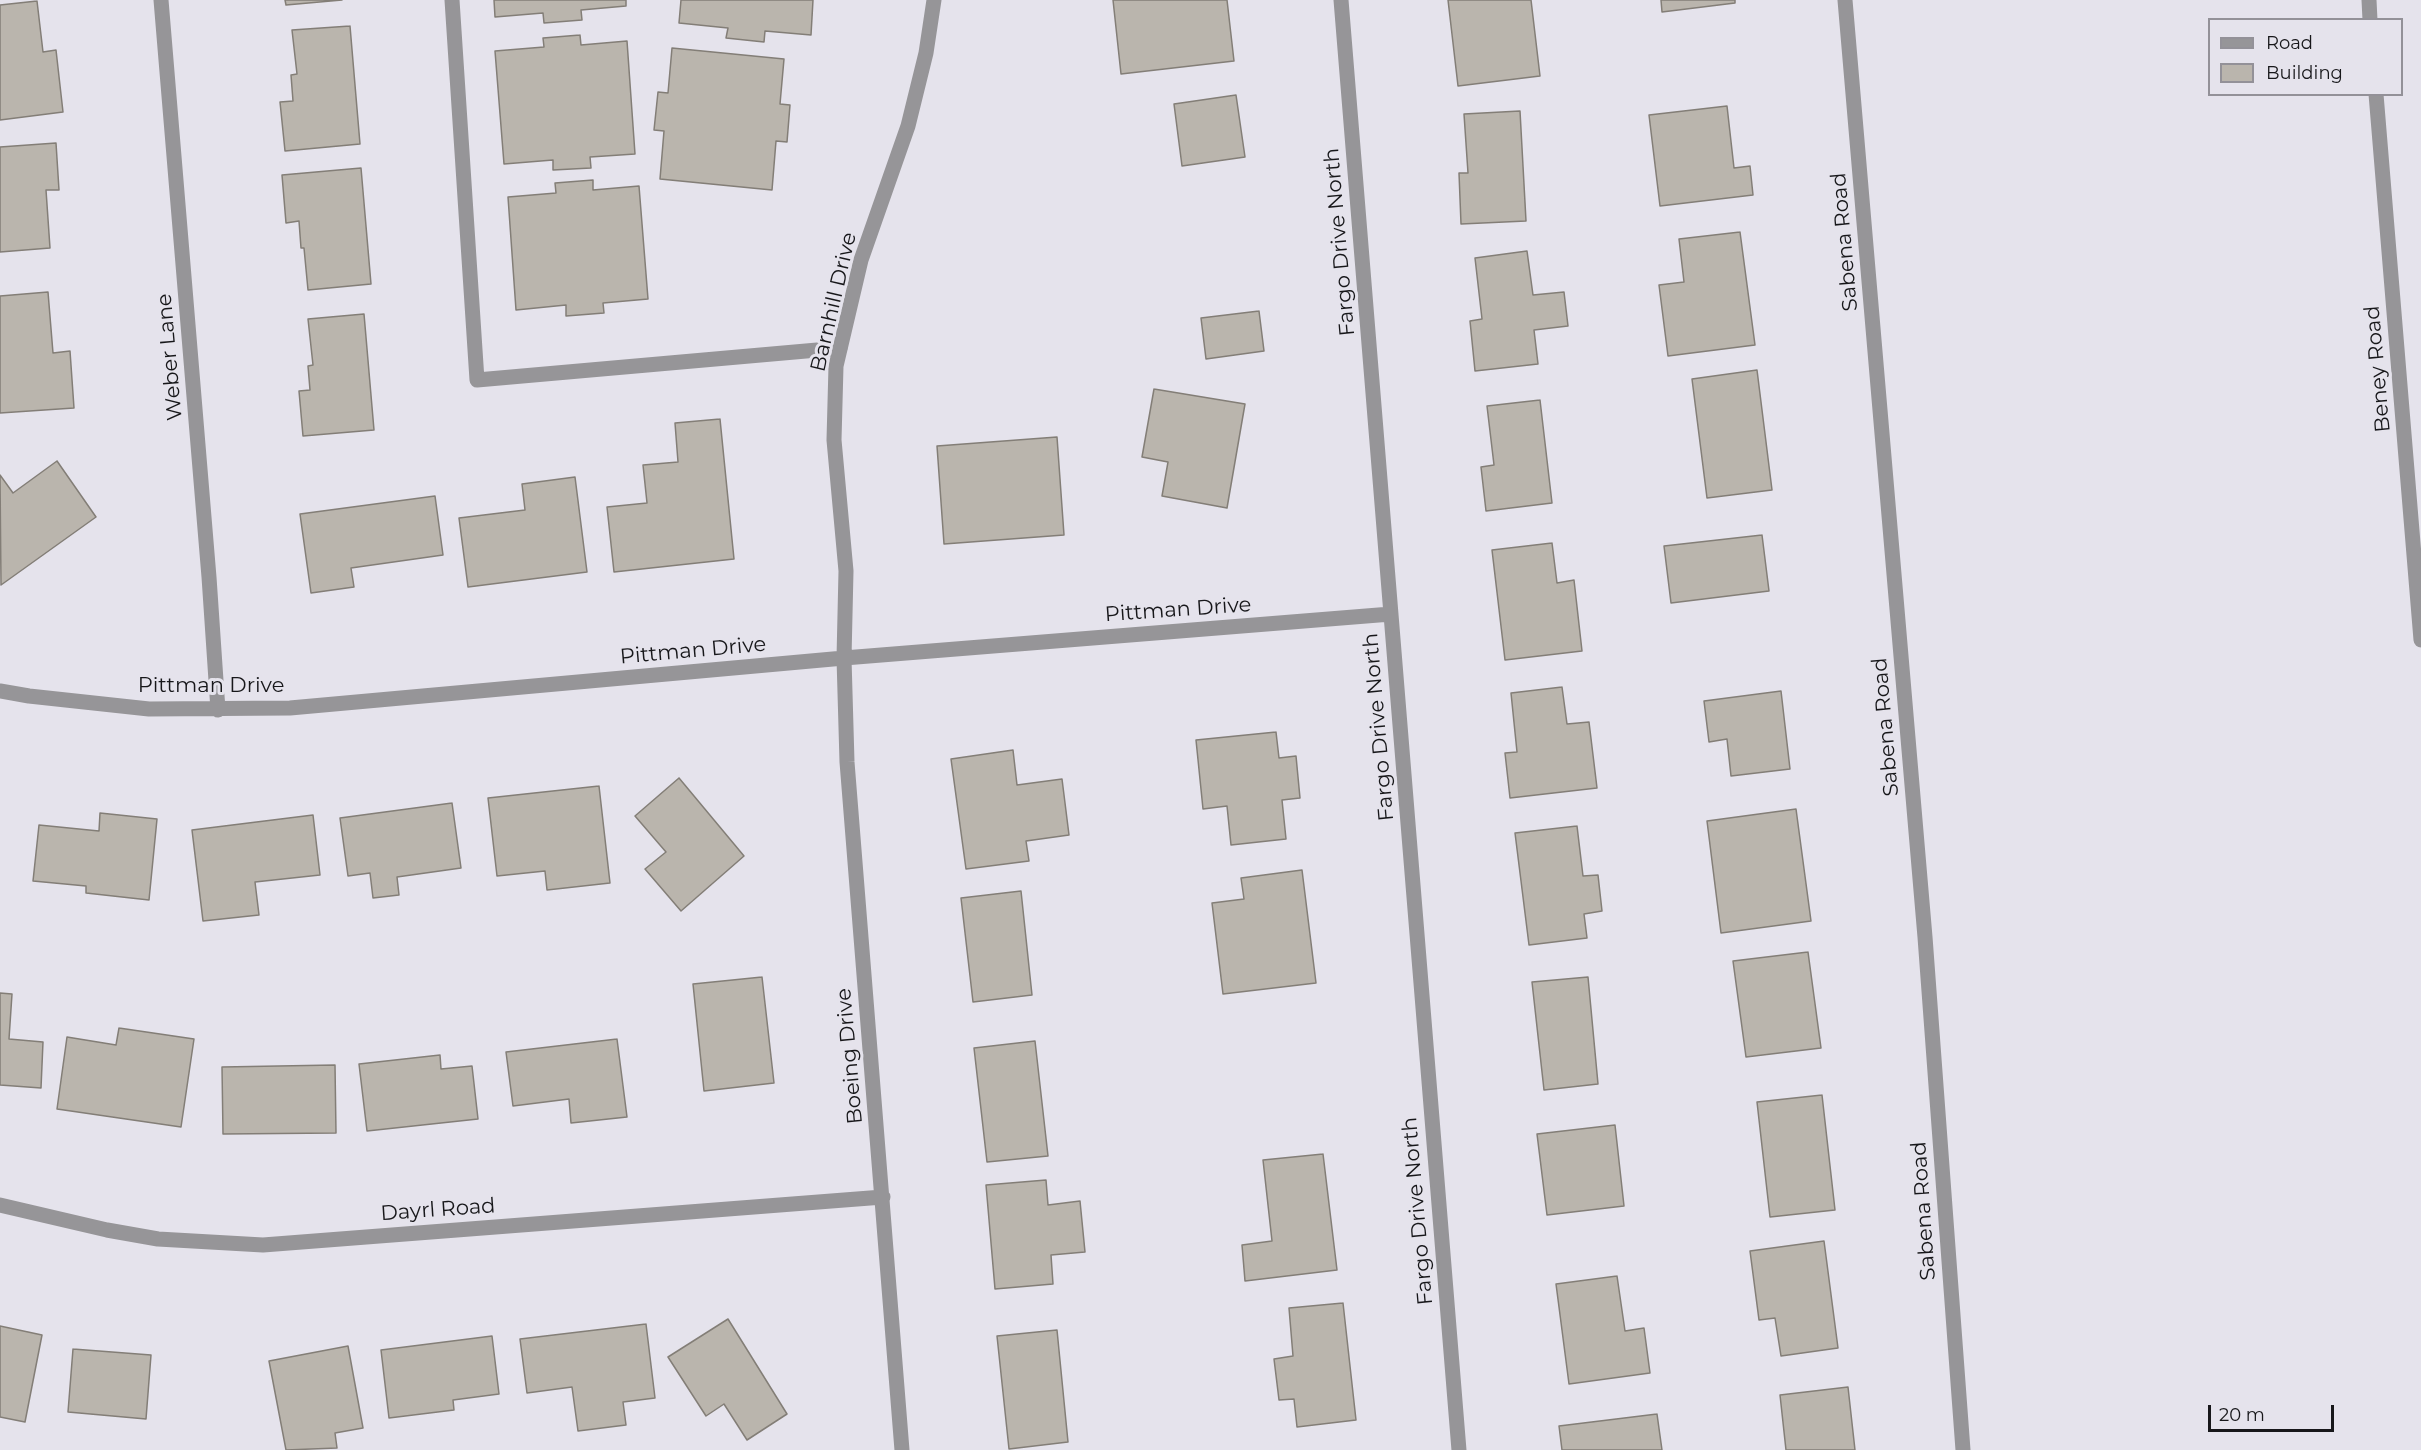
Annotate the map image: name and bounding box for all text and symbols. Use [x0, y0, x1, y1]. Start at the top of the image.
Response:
legend [2208, 18, 2403, 96]
text: Road [2266, 32, 2313, 54]
text: Building [2266, 62, 2343, 84]
street label: Fargo Drive North [1319, 147, 1361, 337]
street label: Sabena Road [1826, 172, 1864, 312]
street label: Barnhill Drive [806, 230, 862, 374]
street label: Weber Lane [152, 292, 188, 422]
street label: Beney Road [2360, 305, 2396, 433]
street label: Pittman Drive [1104, 592, 1252, 628]
street label: Pittman Drive [619, 632, 767, 670]
street label: Fargo Drive North [1358, 632, 1400, 822]
street label: Sabena Road [1867, 657, 1905, 797]
street label: Pittman Drive [138, 673, 284, 699]
street label: Boeing Drive [832, 987, 868, 1125]
street label: Fargo Drive North [1397, 1116, 1439, 1306]
street label: Sabena Road [1907, 1141, 1941, 1281]
street label: Dayrl Road [380, 1193, 496, 1227]
scale bar [2211, 1393, 2337, 1431]
text: 20 m [2219, 1404, 2265, 1426]

